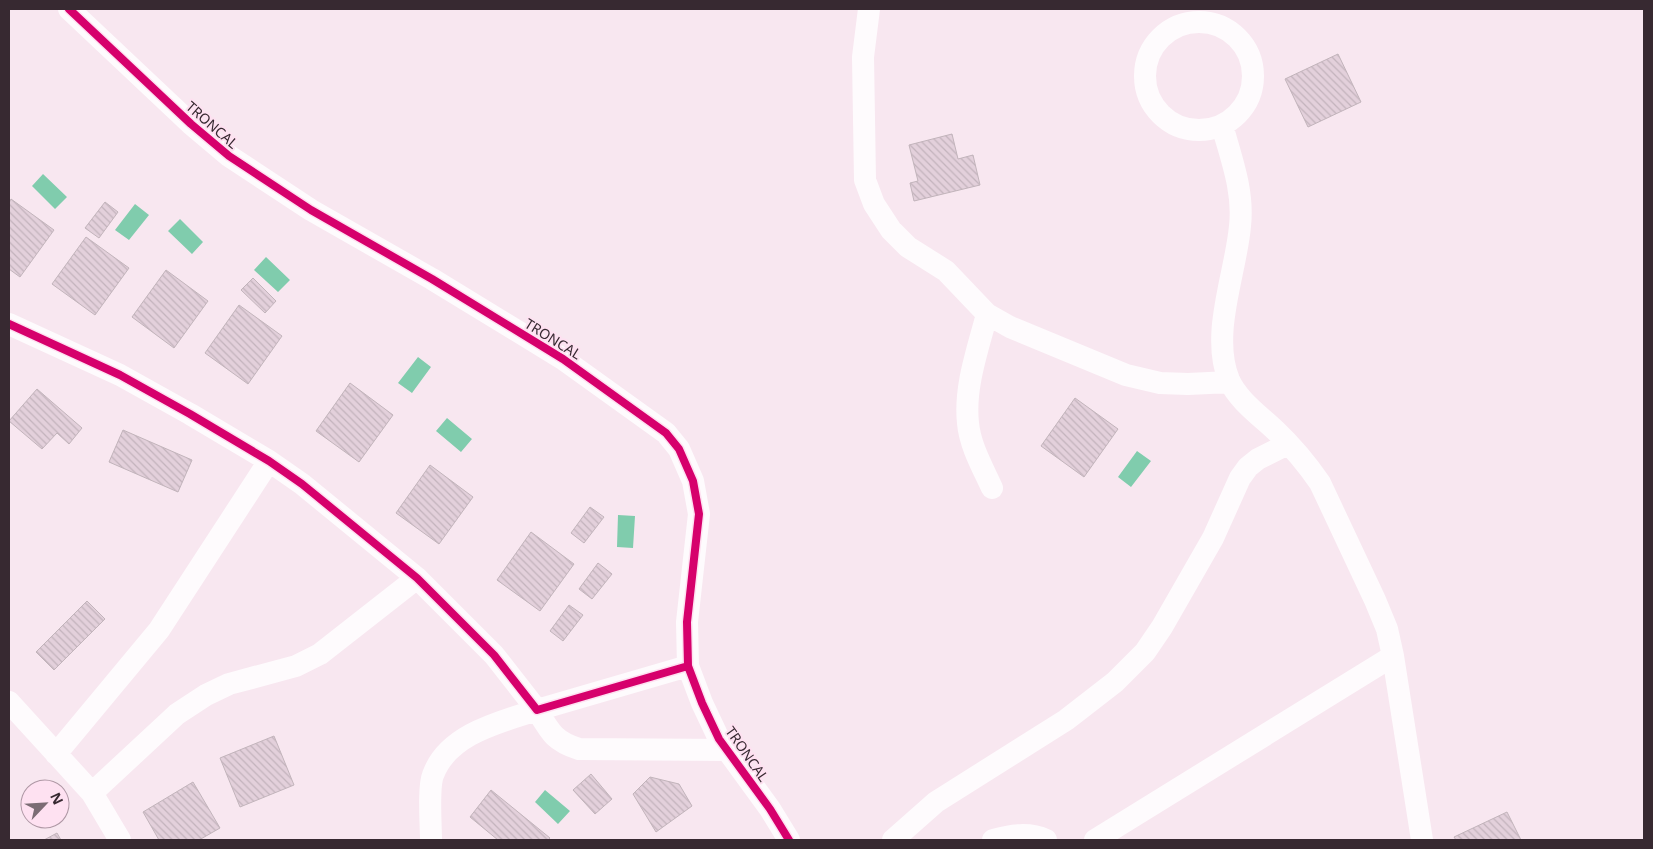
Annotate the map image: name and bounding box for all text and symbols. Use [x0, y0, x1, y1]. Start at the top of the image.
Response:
street label: TRONCAL [182, 97, 242, 153]
street label: TRONCAL [521, 314, 585, 363]
street label: TRONCAL [722, 722, 773, 785]
north arrow [20, 779, 70, 829]
text: N [46, 789, 68, 807]

